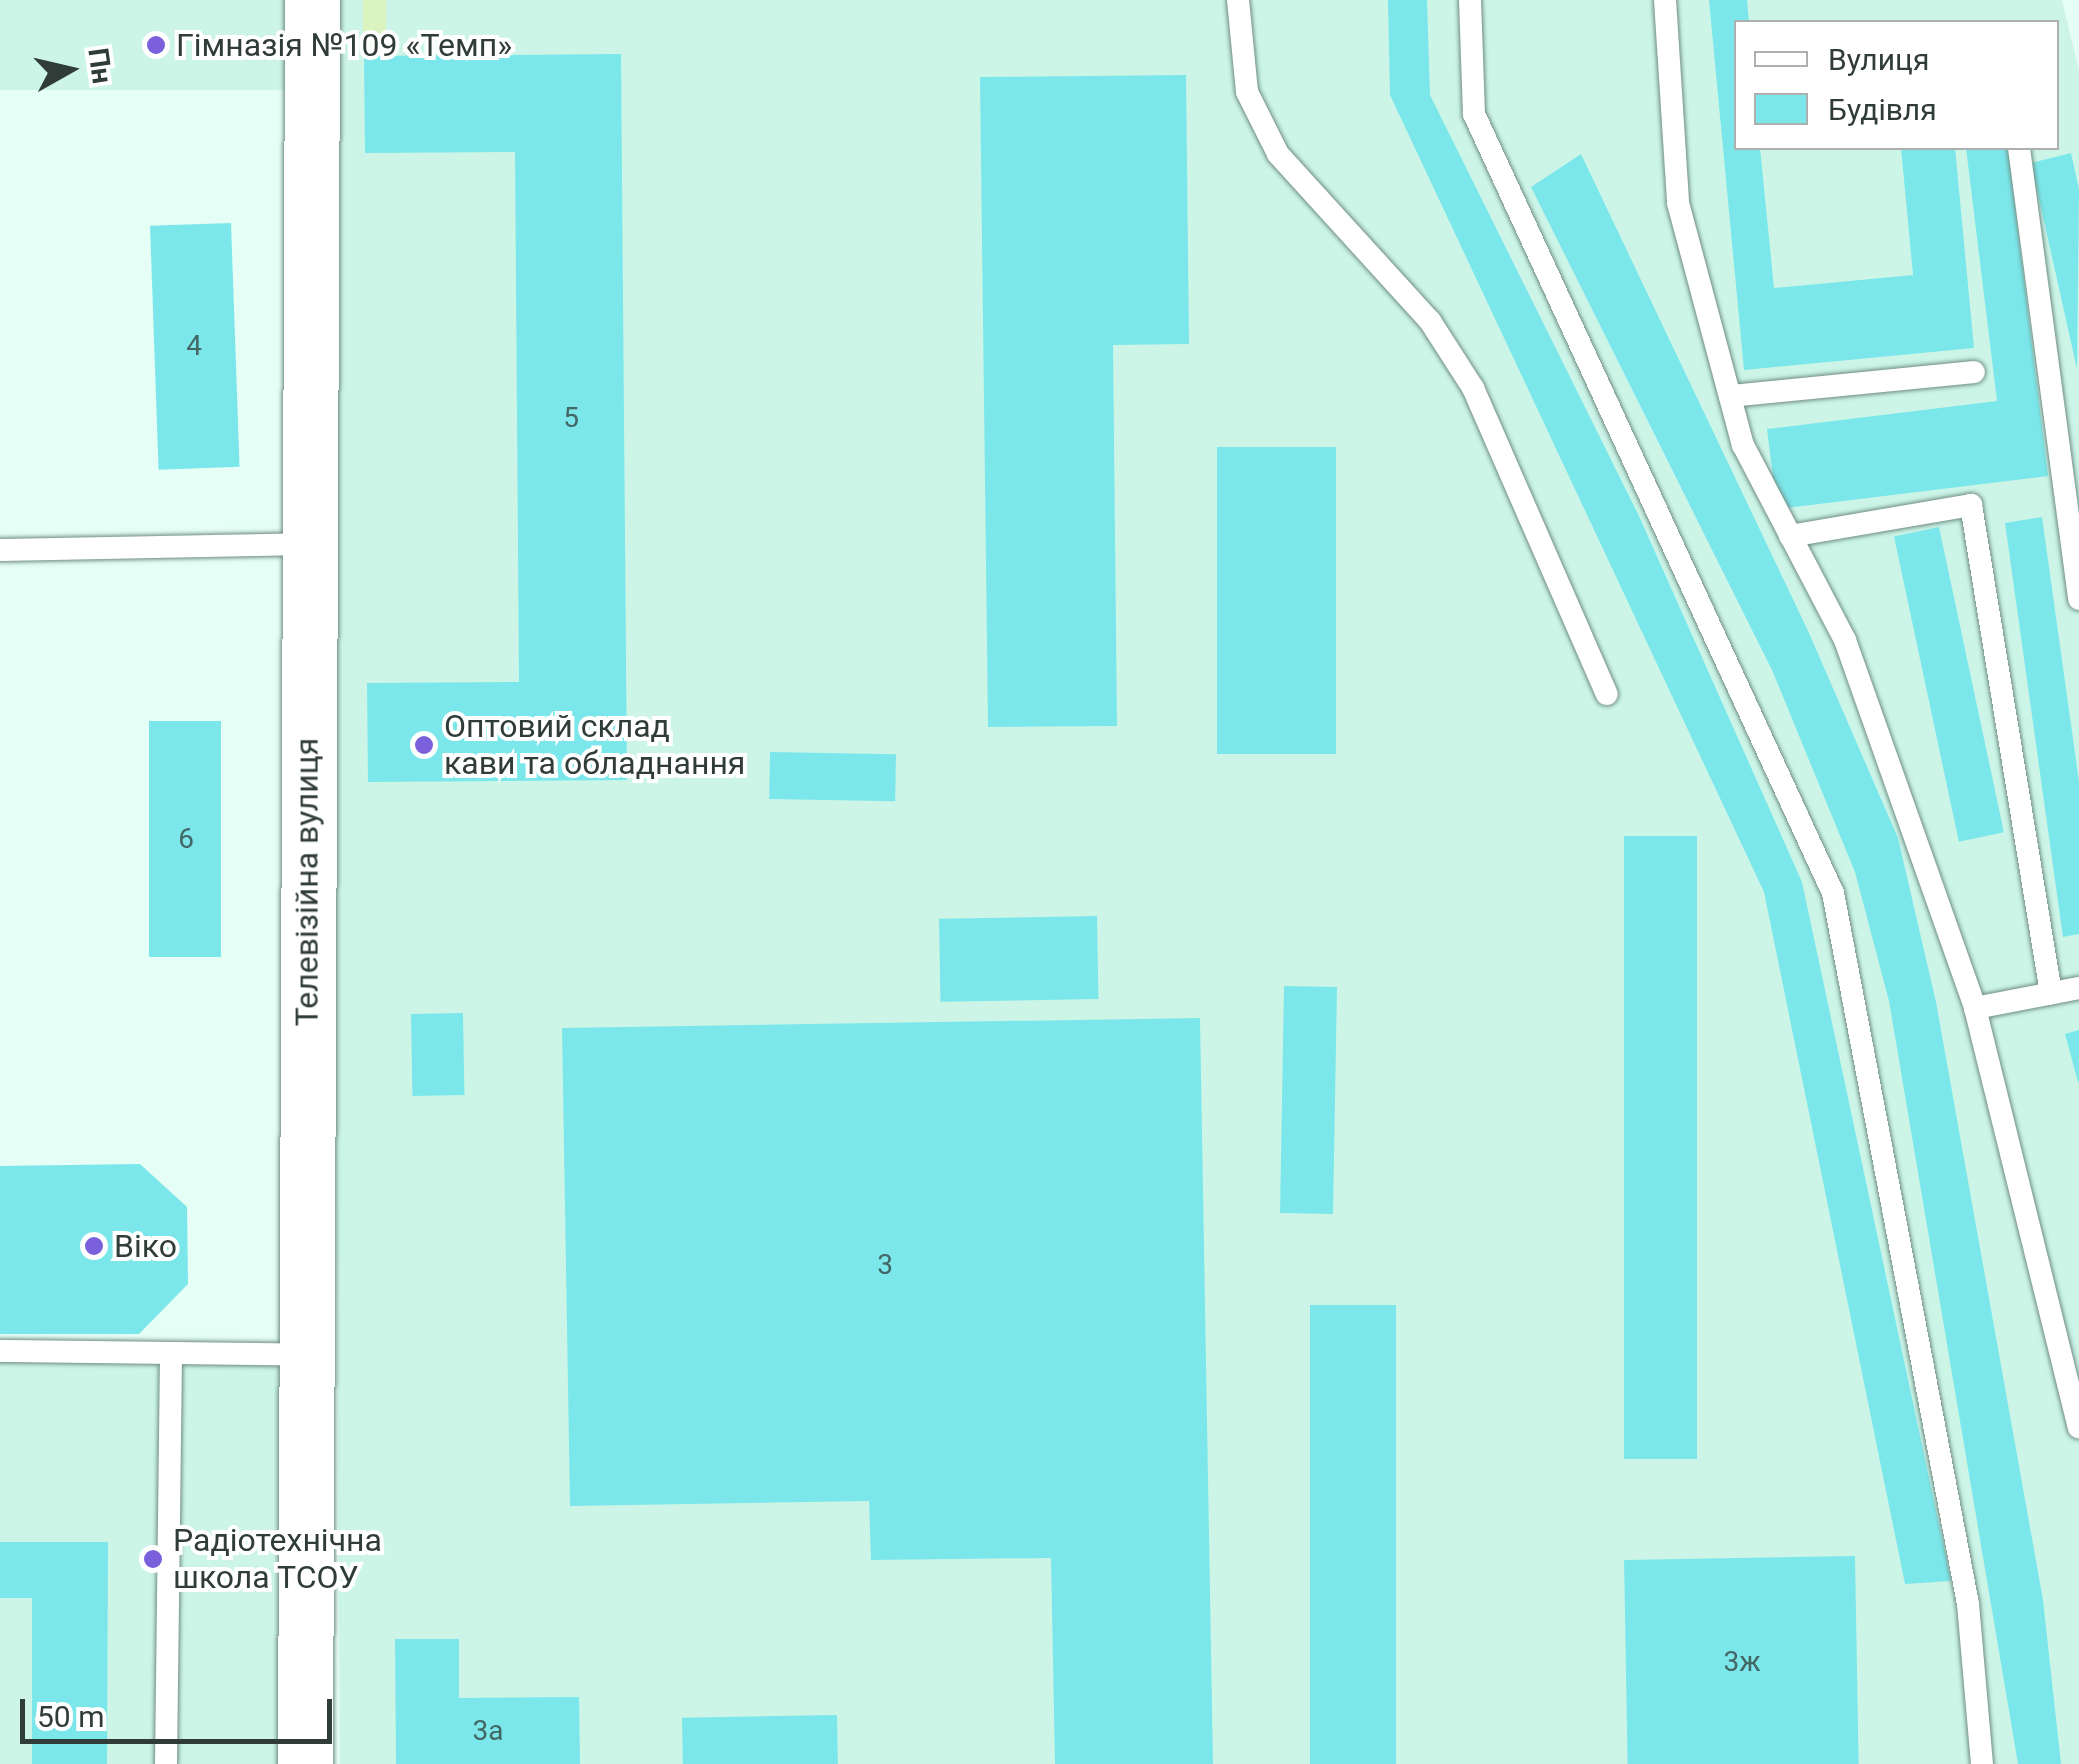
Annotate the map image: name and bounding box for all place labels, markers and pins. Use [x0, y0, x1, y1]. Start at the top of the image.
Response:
place label: Гімназія №109 «Темп» [176, 26, 512, 64]
marker: Гімназія №109 «Темп» [145, 34, 167, 56]
place label: Оптовий склад кави та обладнання [444, 708, 745, 783]
marker: Оптовий склад кави та обладнання [413, 734, 435, 756]
place label: Віко [114, 1227, 177, 1265]
marker: Віко [83, 1235, 105, 1257]
place label: Радіотехнічна школа ТСОУ [173, 1522, 382, 1597]
marker: Радіотехнічна школа ТСОУ [142, 1548, 164, 1570]

